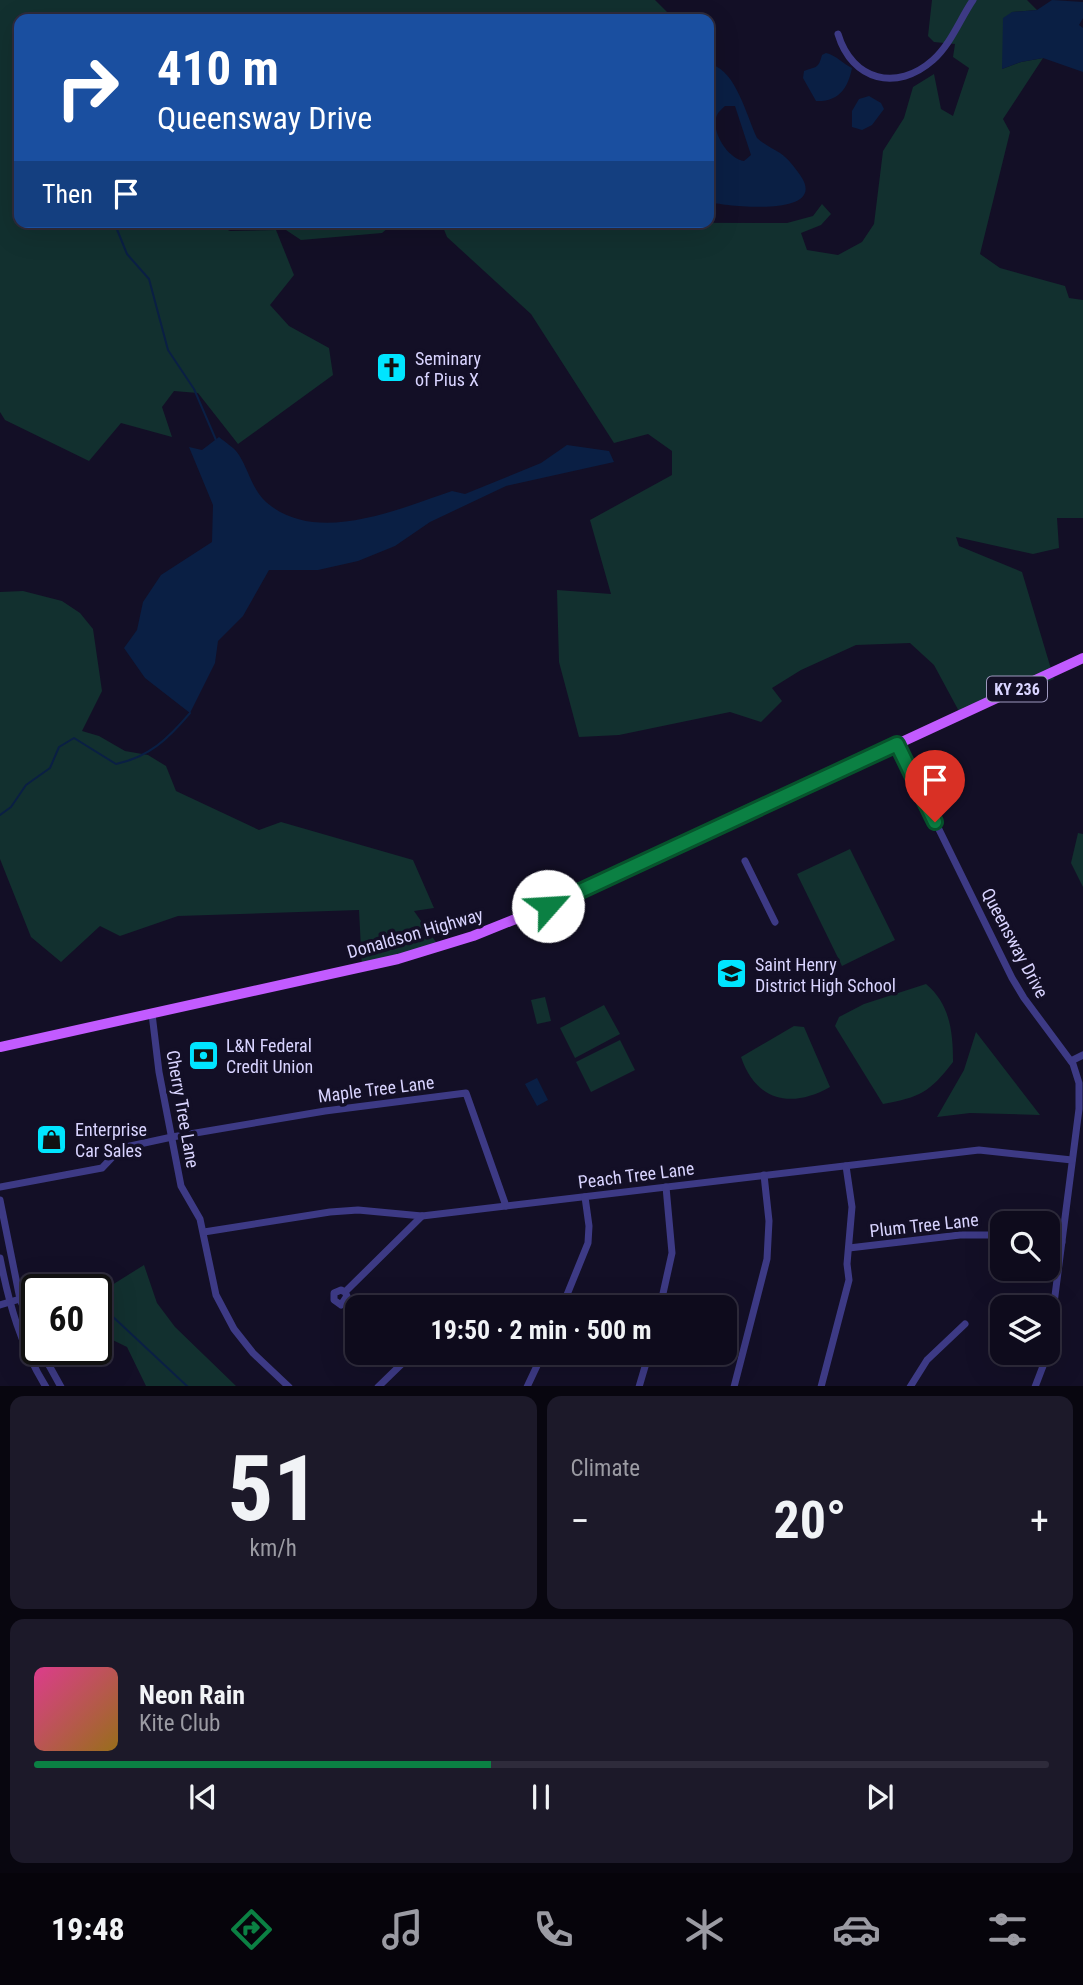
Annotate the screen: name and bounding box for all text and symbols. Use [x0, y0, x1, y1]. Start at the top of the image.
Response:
text: 410 m [157, 40, 279, 97]
icon: right [42, 42, 133, 133]
text: Queensway Drive [157, 99, 372, 137]
icon: arrive [107, 175, 145, 213]
text: Then [42, 179, 93, 209]
place label: Seminary of Pius X [415, 348, 481, 390]
church icon: Seminary of Pius X [375, 351, 409, 385]
road number: KY 236 [987, 676, 1047, 702]
pin [905, 750, 965, 822]
icon: arrive [916, 761, 954, 799]
position arrow [511, 869, 585, 943]
street label: Queensway Drive [977, 885, 1053, 1001]
street label: Donaldson Highway [345, 903, 486, 962]
place label: Saint Henry District High School [755, 954, 896, 996]
school or university icon: Saint Henry District High School [715, 957, 749, 991]
place label: L&N Federal Credit Union [226, 1035, 313, 1077]
bank icon: L&N Federal Credit Union [186, 1038, 220, 1072]
street label: Cherry Tree Lane [162, 1049, 204, 1169]
street label: Maple Tree Lane [317, 1071, 435, 1107]
place label: Enterprise Car Sales [75, 1119, 147, 1161]
shop icon: Enterprise Car Sales [35, 1122, 69, 1156]
street label: Peach Tree Lane [577, 1157, 695, 1193]
street label: Plum Tree Lane [868, 1209, 980, 1241]
map controls [990, 1211, 1060, 1365]
button: search [990, 1211, 1060, 1281]
speed limit sign: 60 [21, 1274, 112, 1365]
button: layers [990, 1295, 1060, 1365]
text: 19:50 · 2 min · 500 m [431, 1315, 651, 1345]
text: 51 [227, 1436, 319, 1542]
text: Climate [571, 1455, 640, 1482]
text: 20° [773, 1490, 846, 1551]
text: − [571, 1499, 590, 1543]
text: + [1030, 1499, 1049, 1543]
text: km/h [250, 1535, 297, 1562]
text: Neon Rain [139, 1680, 245, 1710]
text: Kite Club [139, 1710, 220, 1737]
icon: previous [184, 1778, 222, 1816]
icon: pause [522, 1778, 560, 1816]
icon: next [861, 1778, 899, 1816]
icon: directions [227, 1905, 276, 1954]
icon: music [378, 1905, 427, 1954]
icon: phone [529, 1905, 578, 1954]
icon: climate [680, 1905, 729, 1954]
icon: car [832, 1905, 881, 1954]
icon: filters [983, 1905, 1032, 1954]
text: 19:48 [51, 1910, 125, 1948]

